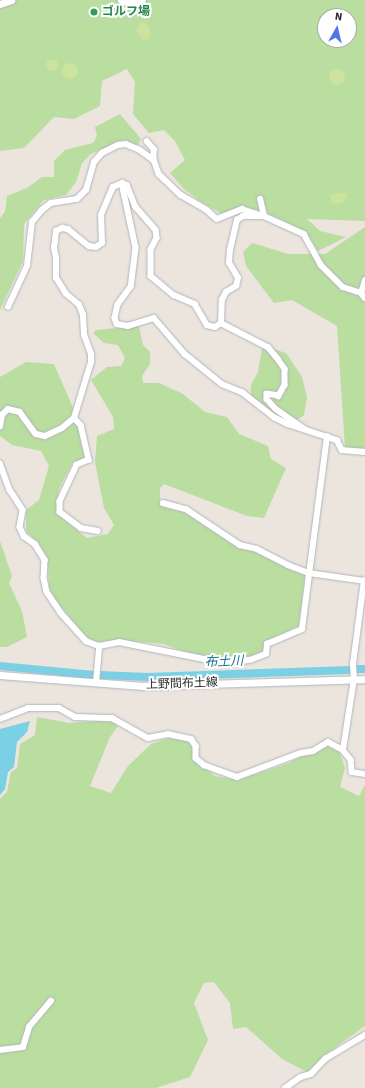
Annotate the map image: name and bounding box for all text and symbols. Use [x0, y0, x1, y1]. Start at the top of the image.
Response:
place label: ゴルフ場 [102, 5, 150, 19]
marker: ゴルフ場 [89, 7, 99, 17]
north arrow [317, 8, 357, 48]
text: N [334, 9, 343, 25]
water label: 布土川 [204, 654, 244, 670]
street label: 上野間布土線 [146, 676, 218, 692]

